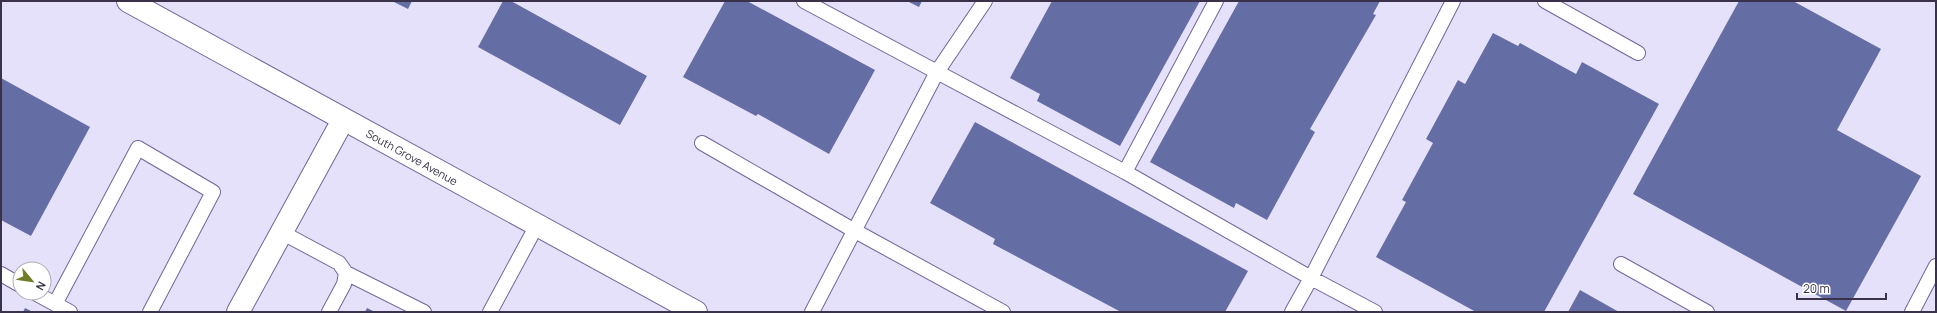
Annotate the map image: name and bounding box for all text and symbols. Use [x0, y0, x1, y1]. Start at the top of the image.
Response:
street label: South Grove Avenue [364, 126, 461, 189]
north arrow [12, 261, 52, 301]
scale bar [1797, 275, 1886, 301]
text: N [33, 279, 50, 293]
text: 20 m [1803, 280, 1830, 297]

